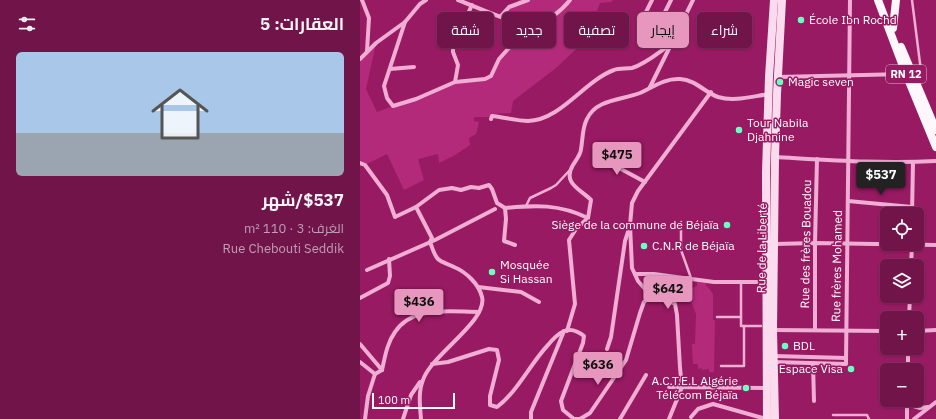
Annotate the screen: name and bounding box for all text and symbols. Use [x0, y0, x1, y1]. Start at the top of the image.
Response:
chip: شقة [437, 12, 494, 48]
chip: جديد [502, 12, 556, 48]
chip: تصفية [564, 12, 629, 48]
chip: إيجار [637, 12, 689, 48]
chip: شراء [697, 12, 752, 48]
place label: École Ibn Rochd [809, 12, 897, 27]
icon: filters [16, 13, 38, 35]
text: العقارات: 5 [260, 13, 344, 35]
marker: École Ibn Rochd [796, 15, 806, 25]
road number: RN 12 [886, 65, 926, 83]
place label: Magic seven [788, 74, 854, 89]
marker: Magic seven [775, 77, 785, 87]
icon: home [144, 78, 216, 150]
place label: Tour Nabila Djahnine [747, 115, 809, 144]
marker: Tour Nabila Djahnine [734, 125, 744, 135]
pin: $475 [593, 142, 641, 176]
text: $475 [601, 146, 633, 163]
pin: $537 [857, 162, 905, 196]
text: $537 [865, 166, 897, 183]
street label: Rue des frères Bouadou [797, 179, 814, 309]
text: $537/شهر [262, 189, 344, 211]
street label: Rue de la Liberté [753, 202, 770, 293]
map controls [880, 207, 924, 407]
button: locate [880, 207, 924, 251]
street label: Rue frères Mohamed [828, 210, 845, 322]
place label: Siège de la commune de Béjaïa [552, 217, 720, 232]
text: الغرف: 3 · 110 m² [244, 220, 344, 237]
marker: Siège de la commune de Béjaïa [722, 220, 732, 230]
place label: C.N.R de Béjaïa [652, 238, 735, 253]
text: Rue Chebouti Seddik [223, 240, 344, 257]
marker: C.N.R de Béjaïa [639, 241, 649, 251]
place label: Mosquée Si Hassan [500, 257, 553, 286]
button: layers [880, 259, 924, 303]
marker: Mosquée Si Hassan [487, 267, 497, 277]
pin: $642 [644, 276, 692, 310]
text: $642 [652, 280, 684, 297]
pin: $436 [395, 289, 443, 323]
text: $436 [403, 293, 435, 310]
button: + [880, 311, 924, 355]
place label: BDL [793, 338, 815, 353]
marker: BDL [780, 341, 790, 351]
pin: $636 [574, 352, 622, 386]
text: $636 [582, 356, 614, 373]
place label: Espace Visa [779, 361, 844, 376]
button: − [880, 363, 924, 407]
marker: Espace Visa [846, 364, 856, 374]
place label: A.C.T.E.L Algérie Télécom Béjaïa [651, 373, 739, 402]
marker: A.C.T.E.L Algérie Télécom Béjaïa [741, 383, 751, 393]
scale bar [372, 391, 455, 410]
text: 100 m [378, 393, 410, 407]

